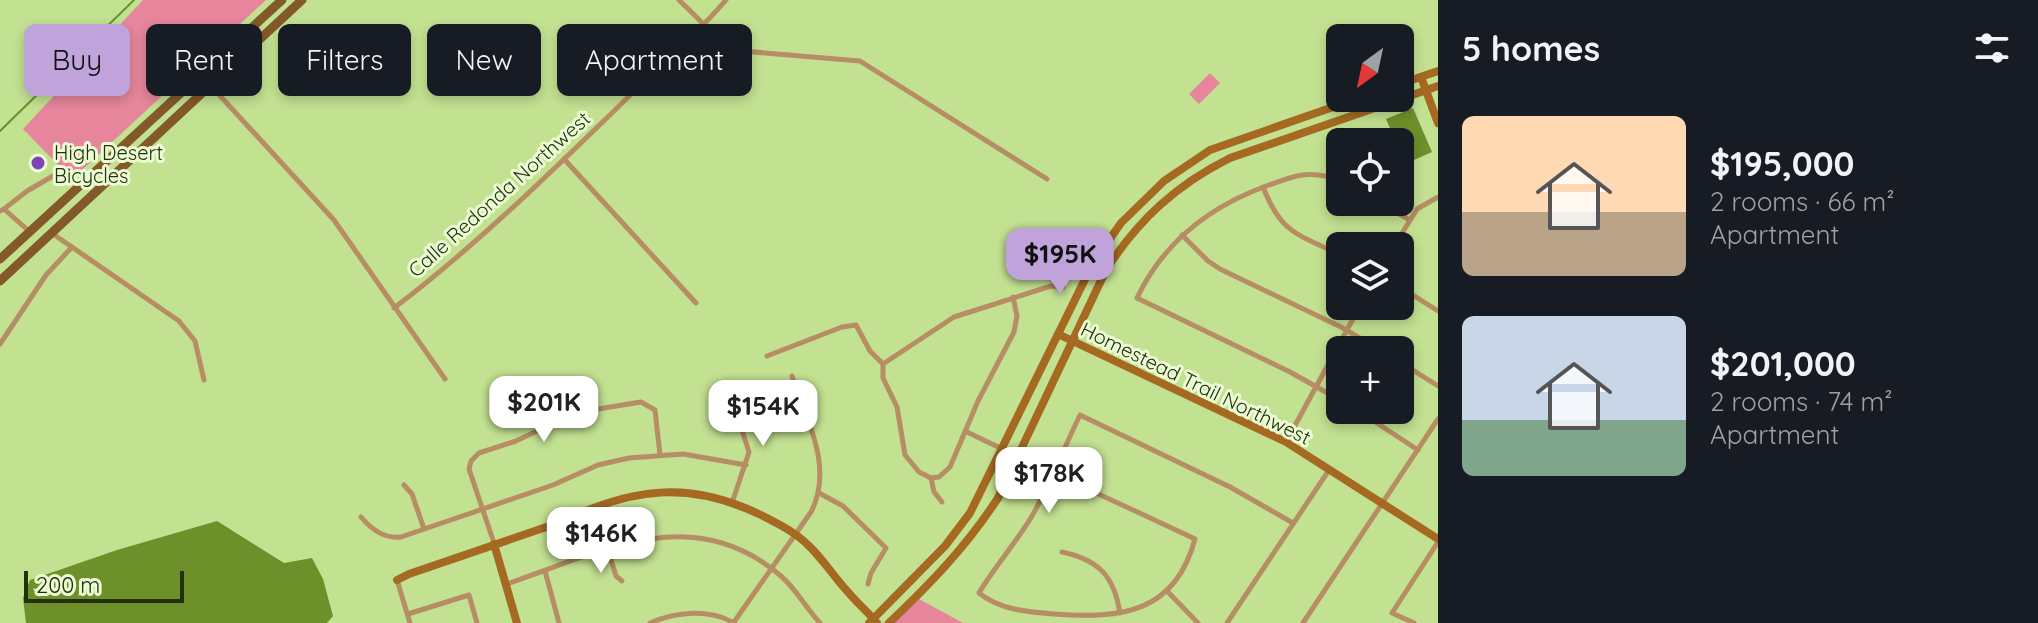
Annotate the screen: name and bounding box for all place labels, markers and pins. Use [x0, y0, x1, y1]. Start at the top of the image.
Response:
place label: High Desert Bicycles [54, 140, 163, 188]
marker: High Desert Bicycles [29, 154, 47, 172]
pin: $195K [1004, 228, 1116, 296]
pin: $201K [488, 376, 600, 444]
pin: $154K [707, 380, 819, 448]
pin: $178K [993, 447, 1105, 515]
pin: $146K [545, 507, 657, 575]

